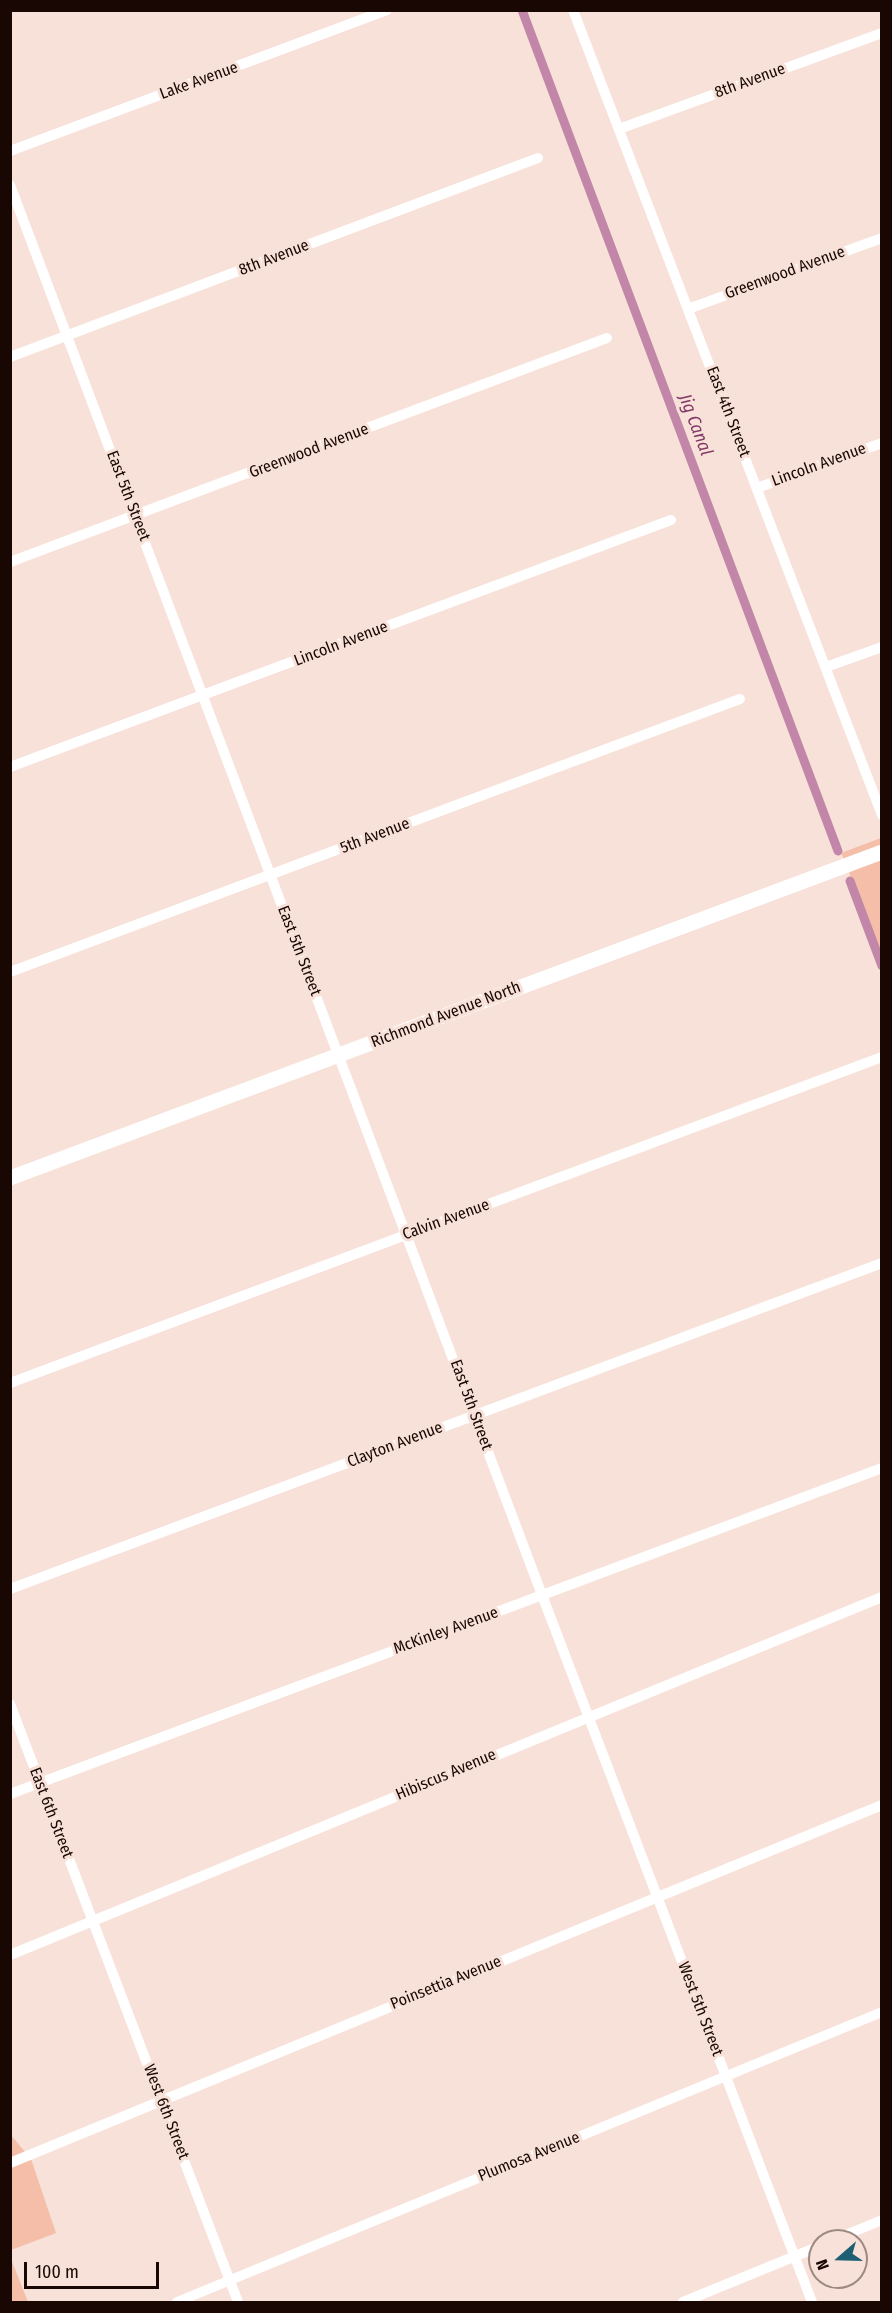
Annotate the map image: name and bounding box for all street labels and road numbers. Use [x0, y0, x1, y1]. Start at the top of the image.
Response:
street label: Lake Avenue [157, 58, 241, 104]
street label: 8th Avenue [712, 59, 788, 103]
street label: 8th Avenue [236, 236, 312, 280]
street label: Greenwood Avenue [722, 242, 848, 304]
street label: East 4th Street [702, 364, 754, 460]
street label: Greenwood Avenue [247, 419, 371, 483]
street label: Lincoln Avenue [769, 439, 869, 491]
street label: East 5th Street [102, 448, 154, 544]
street label: Lincoln Avenue [291, 617, 391, 671]
street label: 5th Avenue [338, 814, 412, 858]
street label: East 5th Street [273, 903, 325, 999]
street label: Richmond Avenue North [368, 978, 524, 1052]
street label: Calvin Avenue [400, 1195, 492, 1245]
street label: East 5th Street [446, 1357, 496, 1453]
street label: Clayton Avenue [345, 1418, 445, 1472]
street label: McKinley Avenue [391, 1603, 501, 1659]
street label: Hibiscus Avenue [393, 1745, 499, 1805]
street label: East 6th Street [25, 1765, 77, 1861]
street label: Poinsettia Avenue [388, 1952, 504, 2014]
street label: West 5th Street [673, 1959, 727, 2059]
street label: West 6th Street [139, 2062, 193, 2162]
street label: Plumosa Avenue [475, 2128, 583, 2186]

